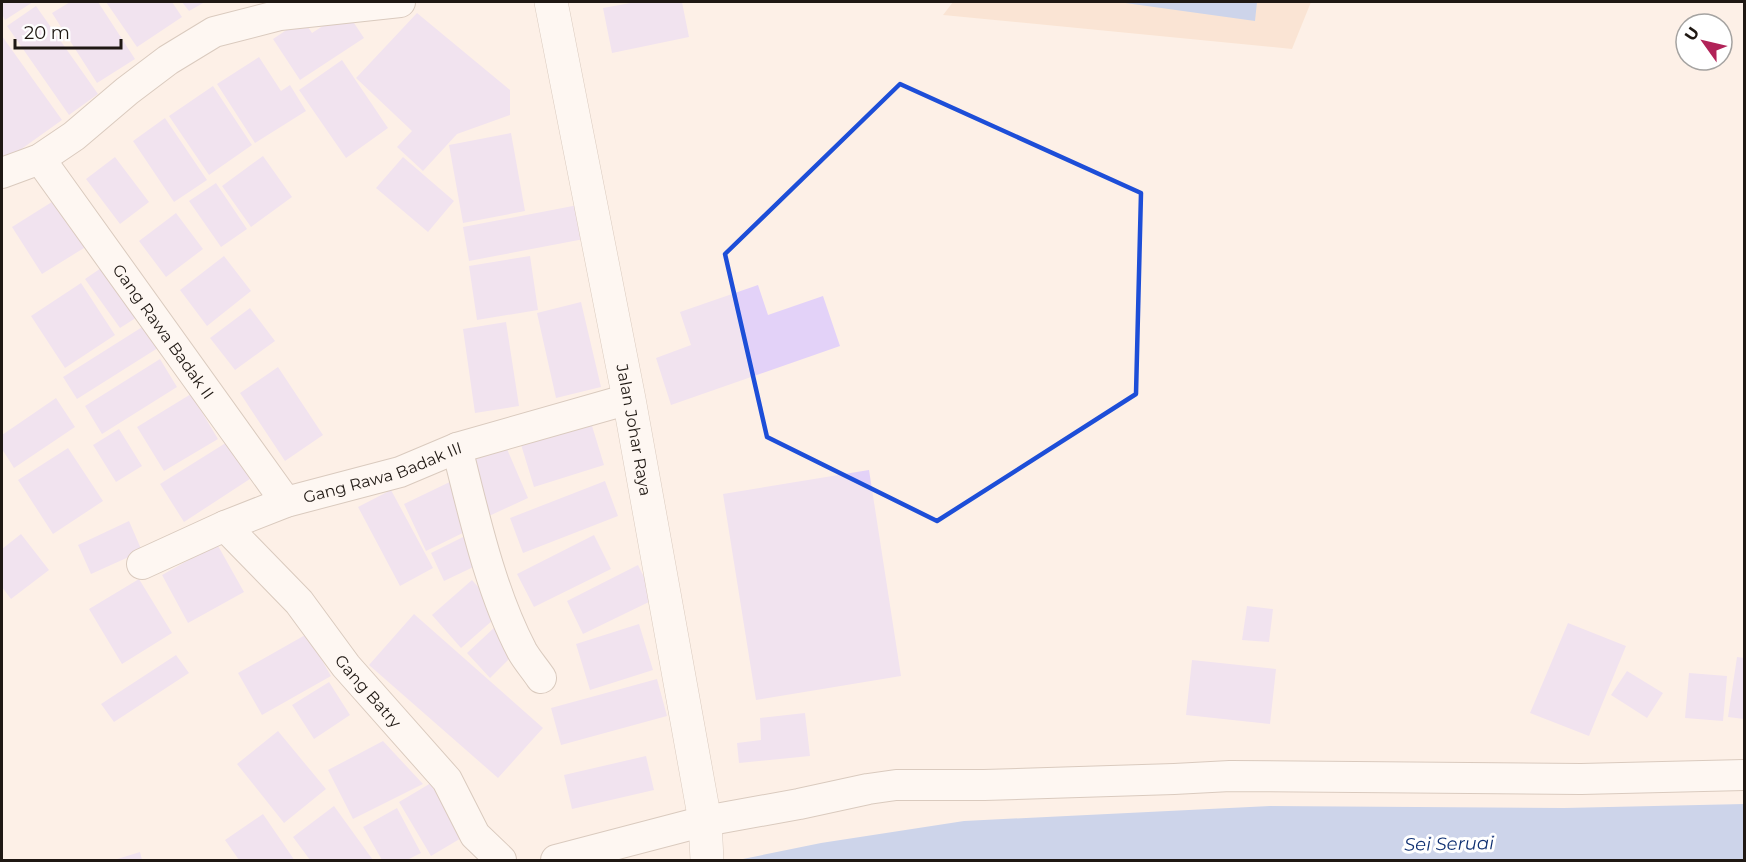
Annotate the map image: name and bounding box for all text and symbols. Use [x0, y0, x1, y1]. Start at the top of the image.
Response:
scale bar [15, 12, 122, 50]
north arrow [1674, 12, 1734, 72]
text: 20 m [24, 22, 70, 44]
text: U [1681, 23, 1703, 44]
street label: Gang Rawa Badak II [108, 260, 218, 403]
street label: Jalan Johar Raya [612, 361, 655, 497]
street label: Gang Rawa Badak III [301, 438, 464, 507]
street label: Gang Batry [331, 651, 405, 732]
water label: Sei Seruai [1404, 832, 1494, 856]

